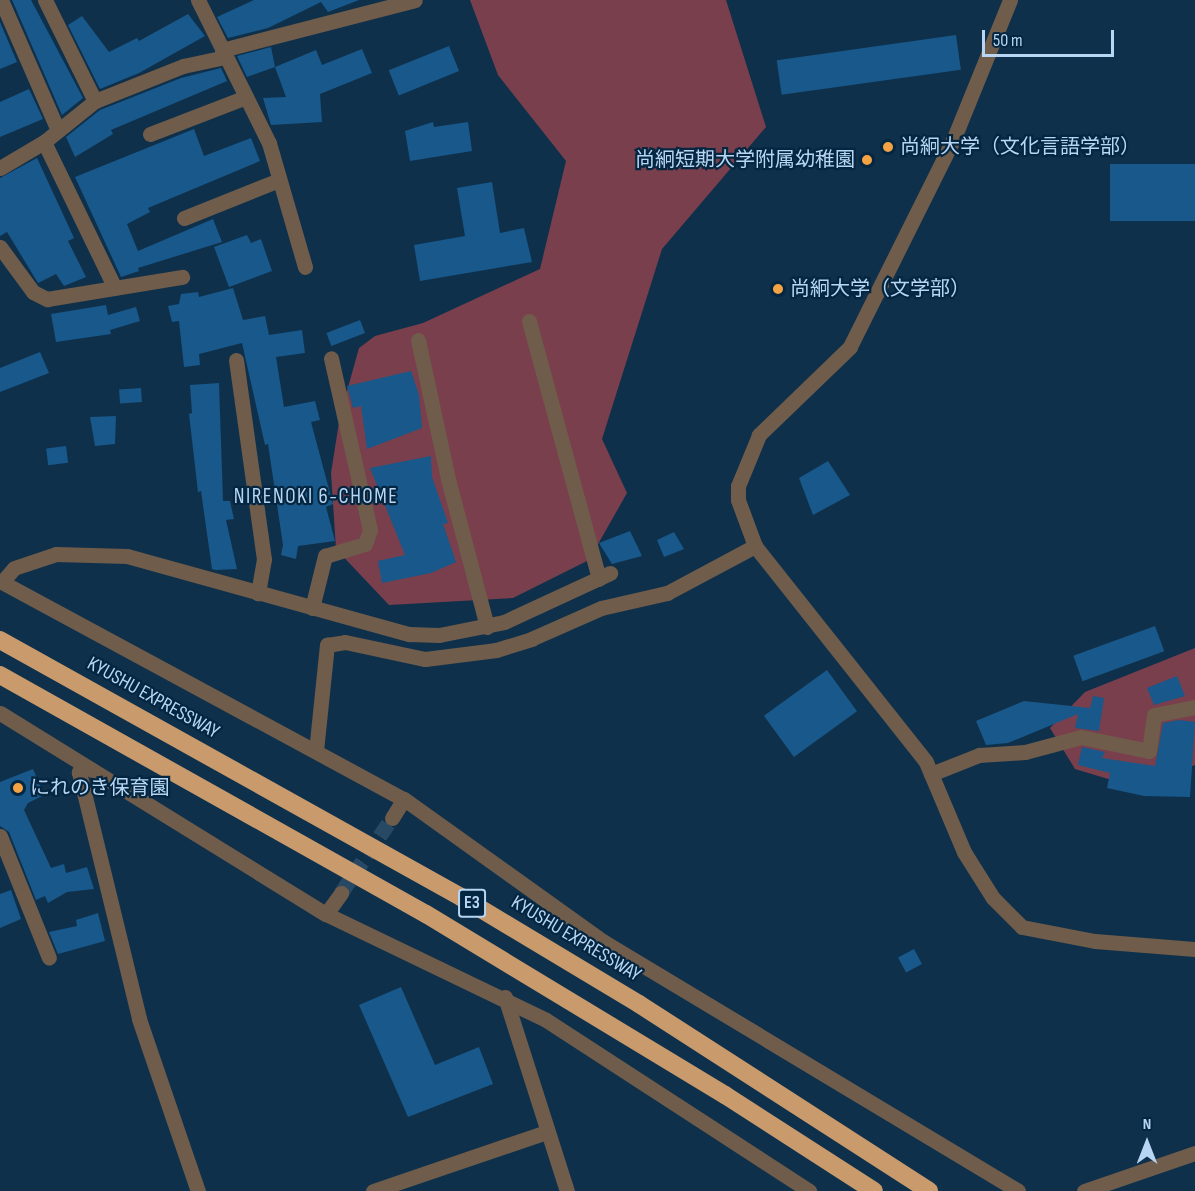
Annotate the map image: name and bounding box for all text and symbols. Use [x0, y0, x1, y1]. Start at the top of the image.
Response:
scale bar [985, 18, 1117, 56]
text: 50 m [993, 30, 1023, 51]
place label: 尚絅大学（文化言語学部） [900, 135, 1140, 159]
marker: 尚絅大学（文化言語学部） [881, 140, 895, 154]
place label: 尚絅短期大学附属幼稚園 [635, 148, 855, 172]
marker: 尚絅短期大学附属幼稚園 [860, 153, 874, 167]
place label: 尚絅大学（文学部） [790, 277, 970, 301]
marker: 尚絅大学（文学部） [771, 282, 785, 296]
district label: NIRENOKI 6-CHOME [234, 484, 398, 510]
street label: KYUSHU EXPRESSWAY [83, 652, 223, 744]
place label: にれのき保育園 [30, 776, 170, 800]
marker: にれのき保育園 [11, 781, 25, 795]
road number: E3 [457, 888, 487, 918]
street label: KYUSHU EXPRESSWAY [507, 891, 645, 987]
north arrow [1117, 1113, 1177, 1173]
text: N [1143, 1115, 1151, 1134]

